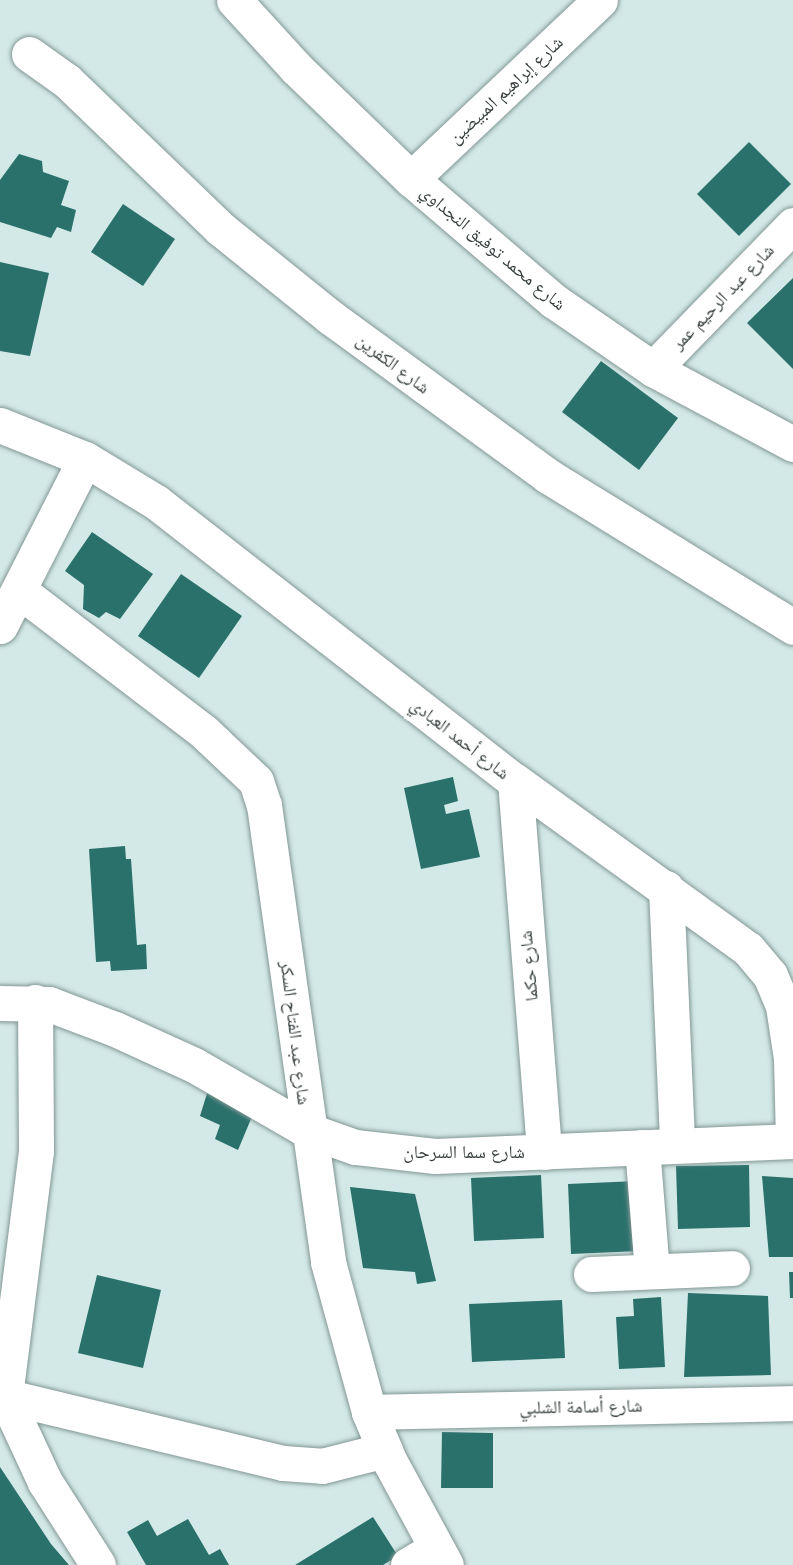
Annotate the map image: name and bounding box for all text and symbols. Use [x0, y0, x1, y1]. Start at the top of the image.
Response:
street label: شارع إبراهيم المبيضين [444, 32, 568, 148]
street label: شارع محمد توفيق النجداوي [416, 181, 570, 315]
street label: شارع عبد الرحيم عمر [667, 240, 779, 354]
street label: شارع الكفرين [352, 329, 434, 399]
street label: شارع أحمد العبادي [406, 694, 514, 784]
street label: شارع حكما [515, 930, 543, 1002]
street label: شارع عبد الفتاح السكر [275, 960, 315, 1106]
street label: شارع سما السرحان [403, 1141, 525, 1163]
street label: شارع أسامة الشلبي [519, 1395, 643, 1419]

